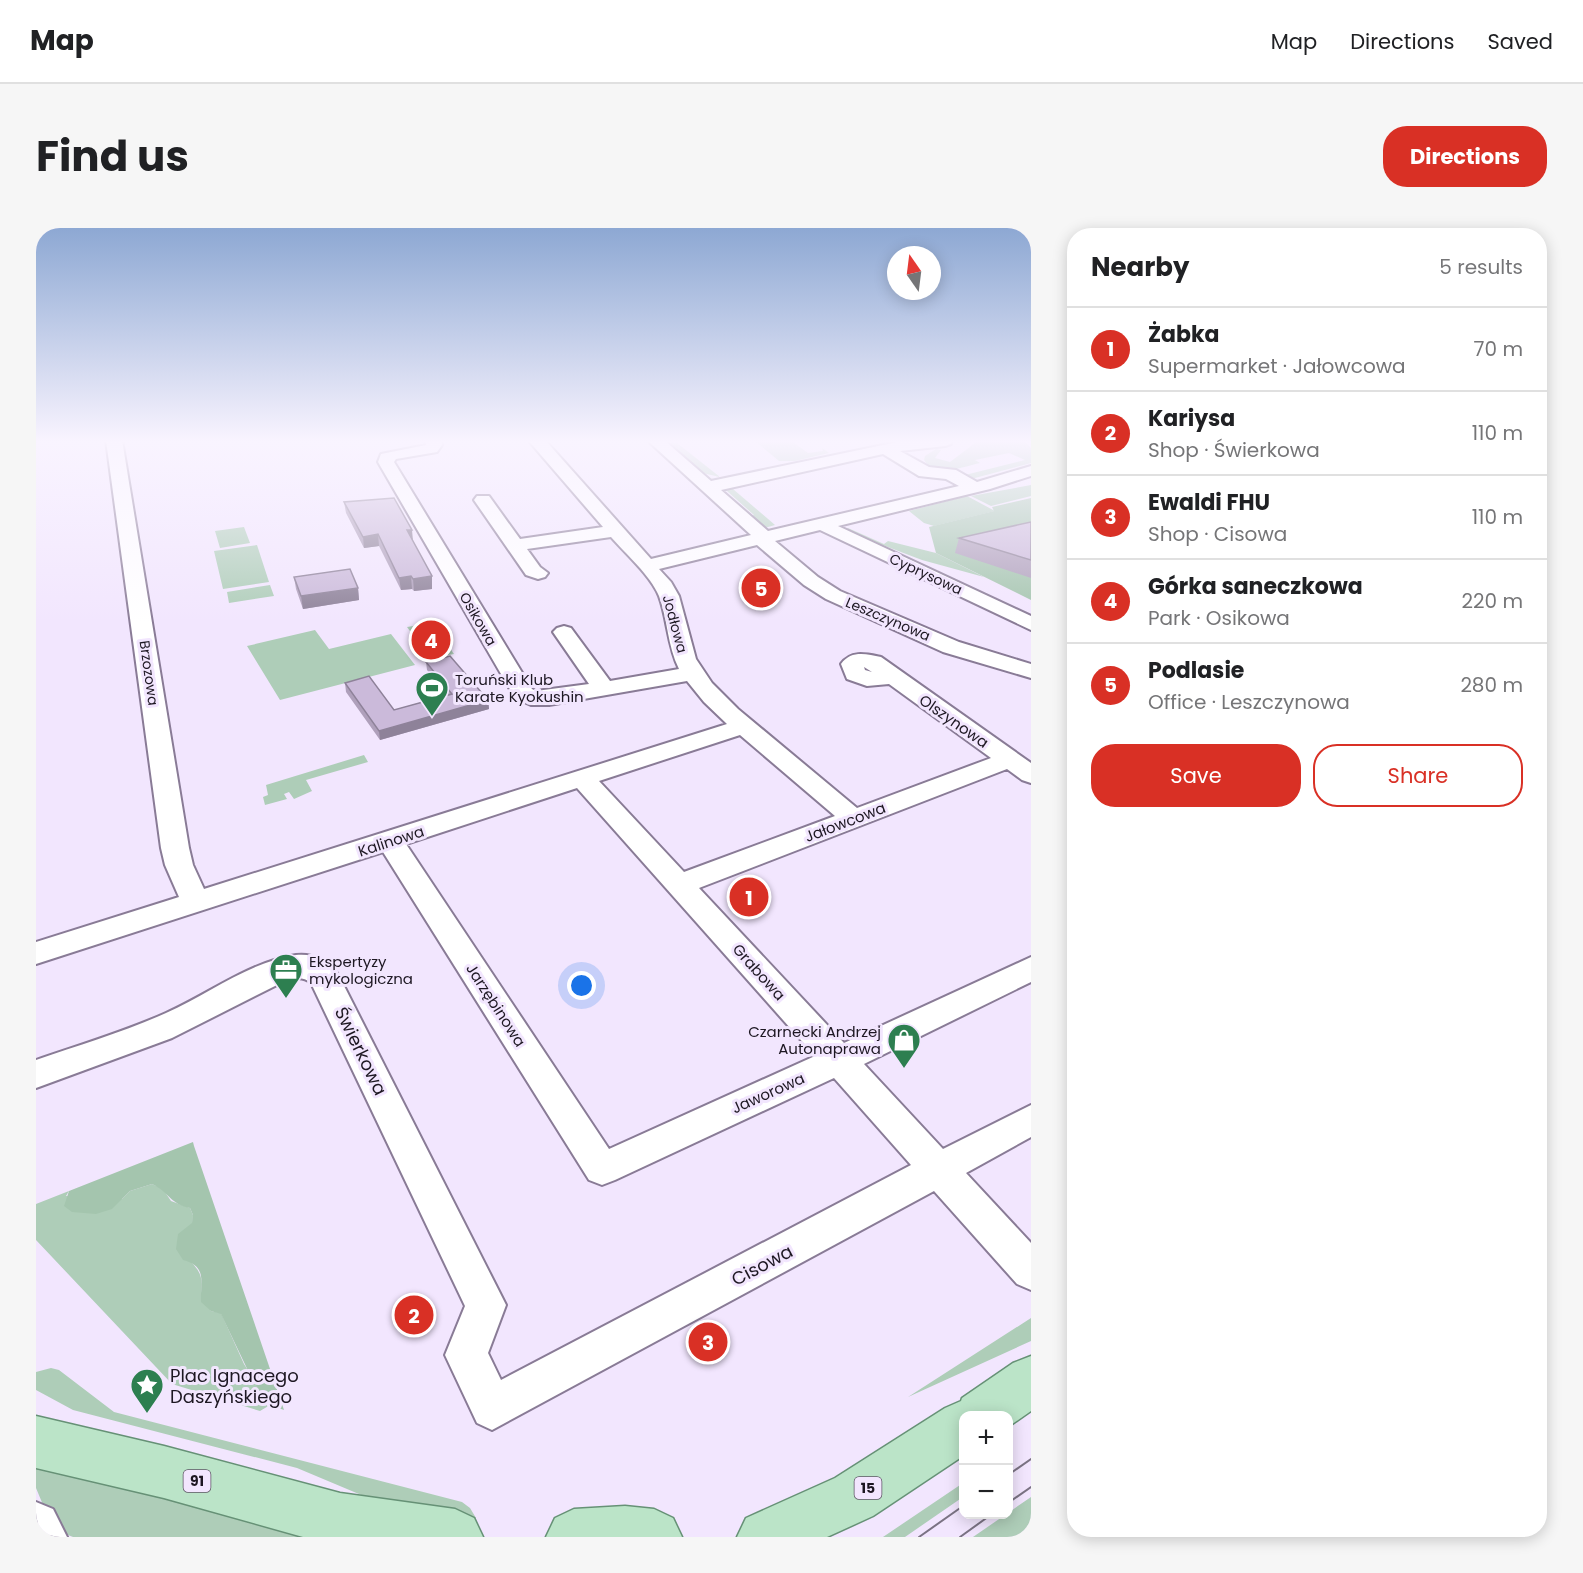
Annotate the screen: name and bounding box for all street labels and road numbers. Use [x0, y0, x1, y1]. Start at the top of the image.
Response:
street label: Cyprysowa [886, 548, 966, 600]
street label: Osikowa [455, 589, 501, 649]
street label: Leszczynowa [843, 592, 933, 646]
street label: Jodłowa [658, 593, 692, 655]
street label: Brzozowa [135, 639, 163, 707]
street label: Olszynowa [915, 689, 993, 753]
street label: Jałowcowa [802, 797, 888, 847]
street label: Kalinowa [355, 820, 427, 862]
street label: Grabowa [728, 939, 790, 1005]
street label: Jarzębinowa [461, 959, 531, 1051]
street label: Świerkowa [329, 1003, 393, 1099]
street label: Jaworowa [728, 1068, 808, 1118]
street label: Cisowa [727, 1238, 797, 1292]
road number: 91 [184, 1470, 210, 1492]
road number: 15 [854, 1477, 882, 1499]

